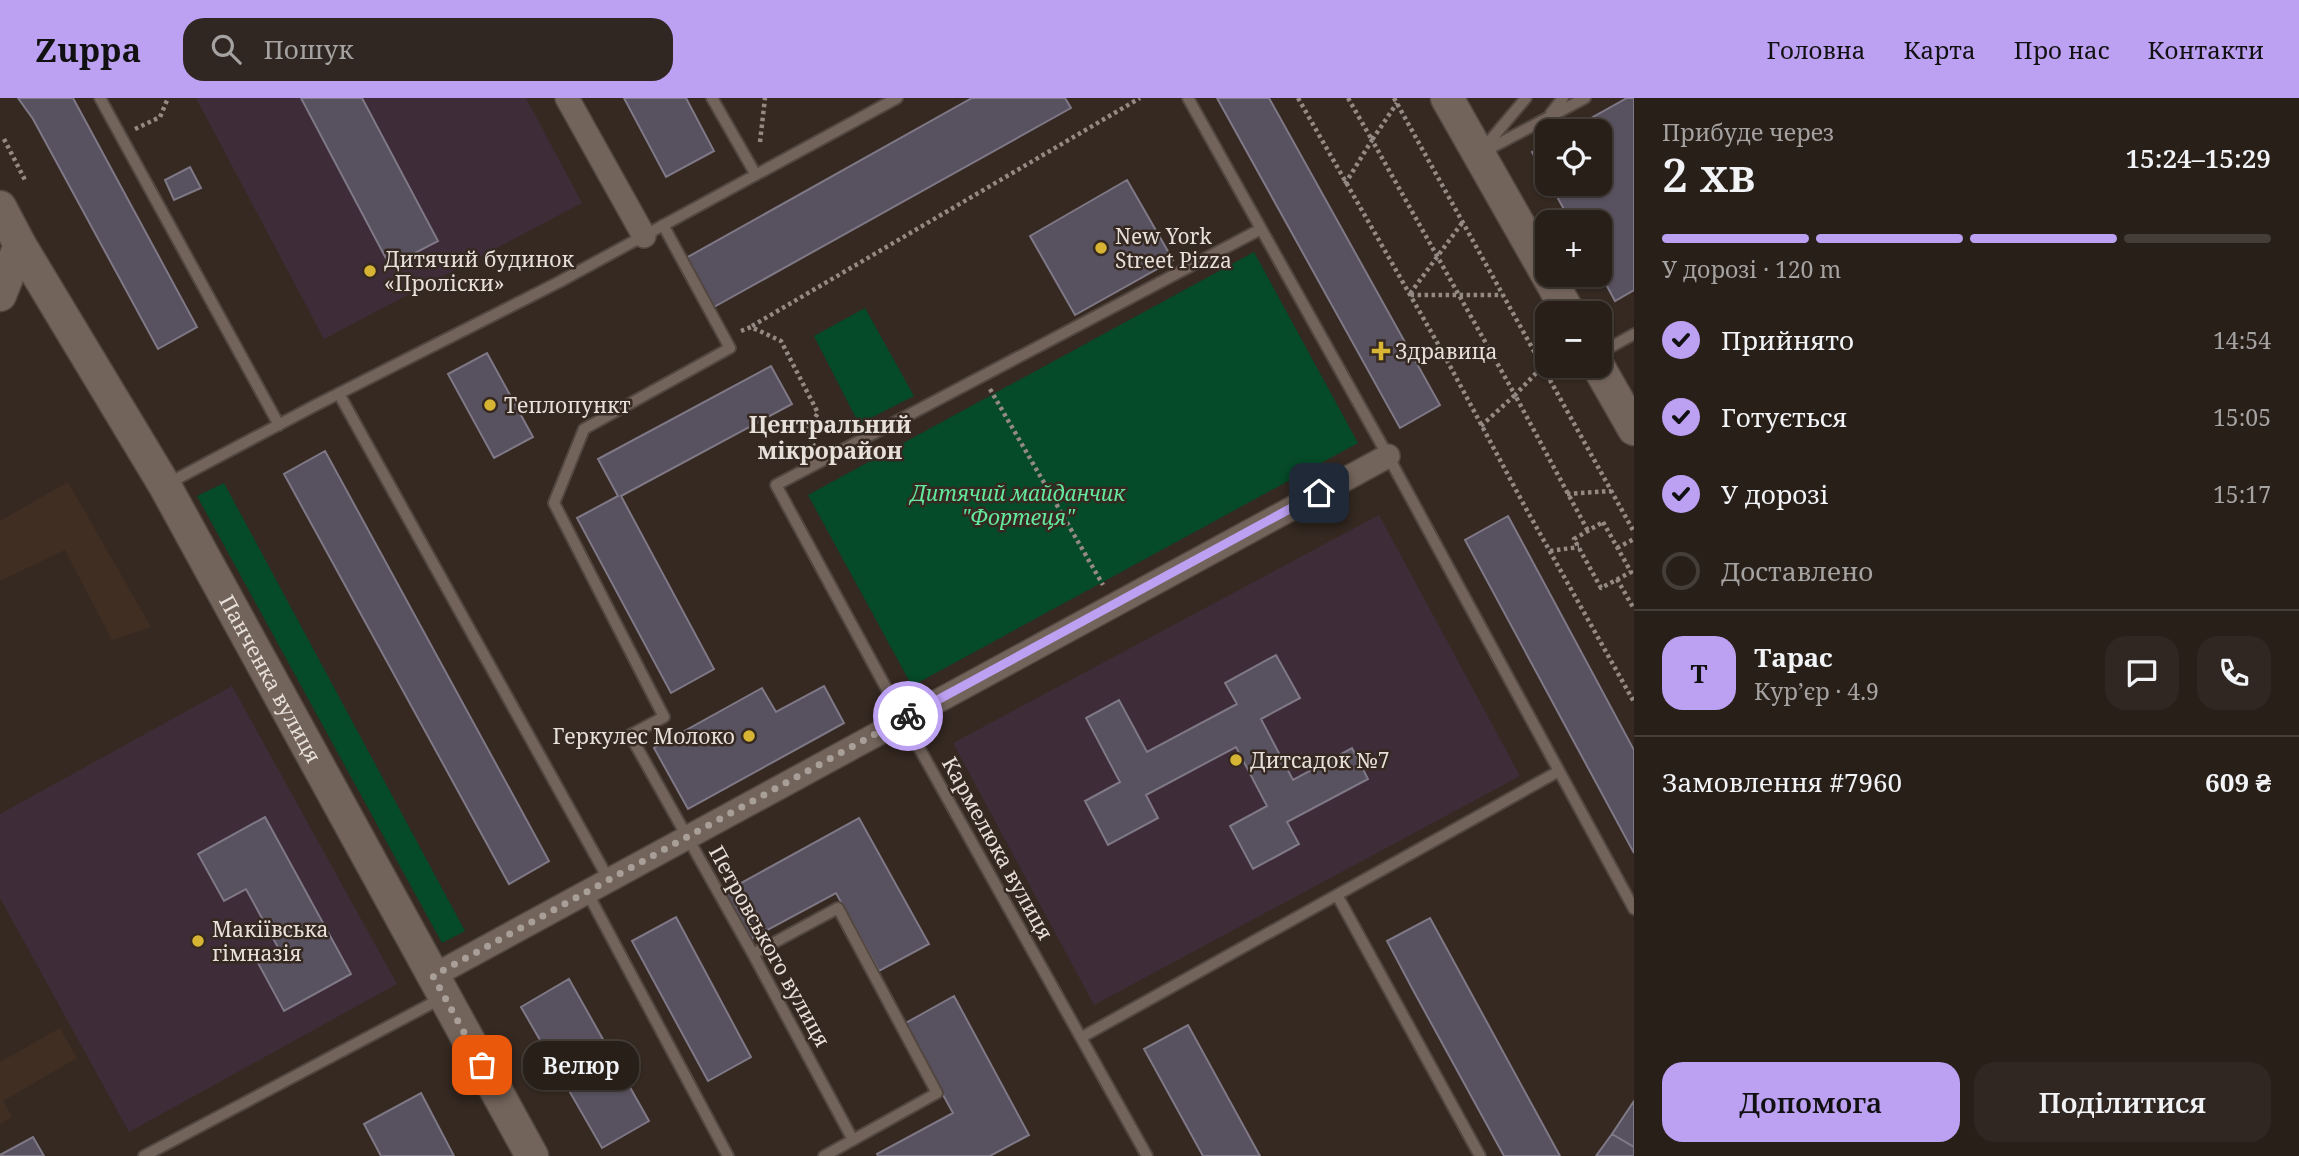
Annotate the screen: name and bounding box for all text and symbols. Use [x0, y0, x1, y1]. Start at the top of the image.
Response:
search box [183, 18, 673, 81]
text: Zuppa [35, 27, 141, 72]
icon: search [207, 30, 245, 68]
text: Пошук [263, 31, 354, 67]
text: Головна [1766, 33, 1866, 66]
text: Карта [1904, 33, 1976, 66]
text: Про нас [2014, 33, 2110, 66]
text: Контакти [2148, 33, 2264, 66]
text: Прибуде через [1662, 116, 1834, 148]
map controls [1535, 119, 1612, 378]
button: locate [1535, 119, 1612, 196]
text: 15:24–15:29 [2125, 140, 2271, 176]
text: 2 хв [1662, 143, 1755, 205]
button: + [1535, 210, 1612, 287]
place label: New York Street Pizza [1115, 222, 1232, 274]
marker: New York Street Pizza [1093, 240, 1109, 256]
place label: Дитячий будинок «Проліски» [384, 245, 574, 297]
text: У дорозі · 120 m [1662, 253, 1841, 285]
marker: Дитячий будинок «Проліски» [362, 263, 378, 279]
button: − [1535, 301, 1612, 378]
icon: check [1662, 321, 1700, 359]
text: Прийнято [1721, 322, 1854, 358]
text: 14:54 [2213, 324, 2271, 356]
place label: Здравица [1395, 337, 1497, 365]
marker: Здравица [1373, 343, 1389, 359]
place label: Теплопункт [504, 391, 631, 419]
marker: Теплопункт [482, 397, 498, 413]
icon: check [1662, 398, 1700, 436]
text: Готується [1721, 399, 1847, 435]
text: 15:05 [2213, 401, 2271, 433]
district label: Центральний мікрорайон [749, 408, 912, 466]
pin [1289, 463, 1349, 523]
icon: home [1300, 474, 1338, 512]
icon: check [1662, 475, 1700, 513]
text: У дорозі [1721, 476, 1829, 512]
text: 15:17 [2213, 478, 2271, 510]
park label: Дитячий майданчик "Фортеця" [909, 479, 1126, 531]
text: Доставлено [1721, 553, 1873, 589]
street label: Панченка вулиця [213, 590, 328, 768]
button: chat [2105, 636, 2179, 710]
button: phone [2197, 636, 2271, 710]
text: Тарас [1754, 639, 1833, 675]
text: Т [1690, 655, 1708, 691]
text: Кур’єр · 4.9 [1754, 675, 1879, 707]
courier [873, 681, 943, 751]
icon: bike [889, 697, 927, 735]
place label: Геркулес Молоко [552, 722, 735, 750]
marker: Геркулес Молоко [741, 728, 757, 744]
place label: Дитсадок №7 [1250, 746, 1389, 774]
street label: Кармелюка вулиця [936, 751, 1060, 945]
marker: Дитсадок №7 [1228, 752, 1244, 768]
text: Замовлення #7960 [1662, 764, 1902, 800]
text: 609 ₴ [2205, 764, 2271, 800]
street label: Петровського вулиця [703, 840, 837, 1052]
place label: Макіївська гімназія [212, 915, 329, 967]
marker: Макіївська гімназія [190, 933, 206, 949]
pin [452, 1035, 512, 1095]
callout: Велюр [524, 1040, 640, 1090]
icon: bag [463, 1046, 501, 1084]
text: Велюр [543, 1049, 619, 1081]
button: Допомога [1662, 1062, 1960, 1142]
button: Поділитися [1974, 1062, 2271, 1142]

